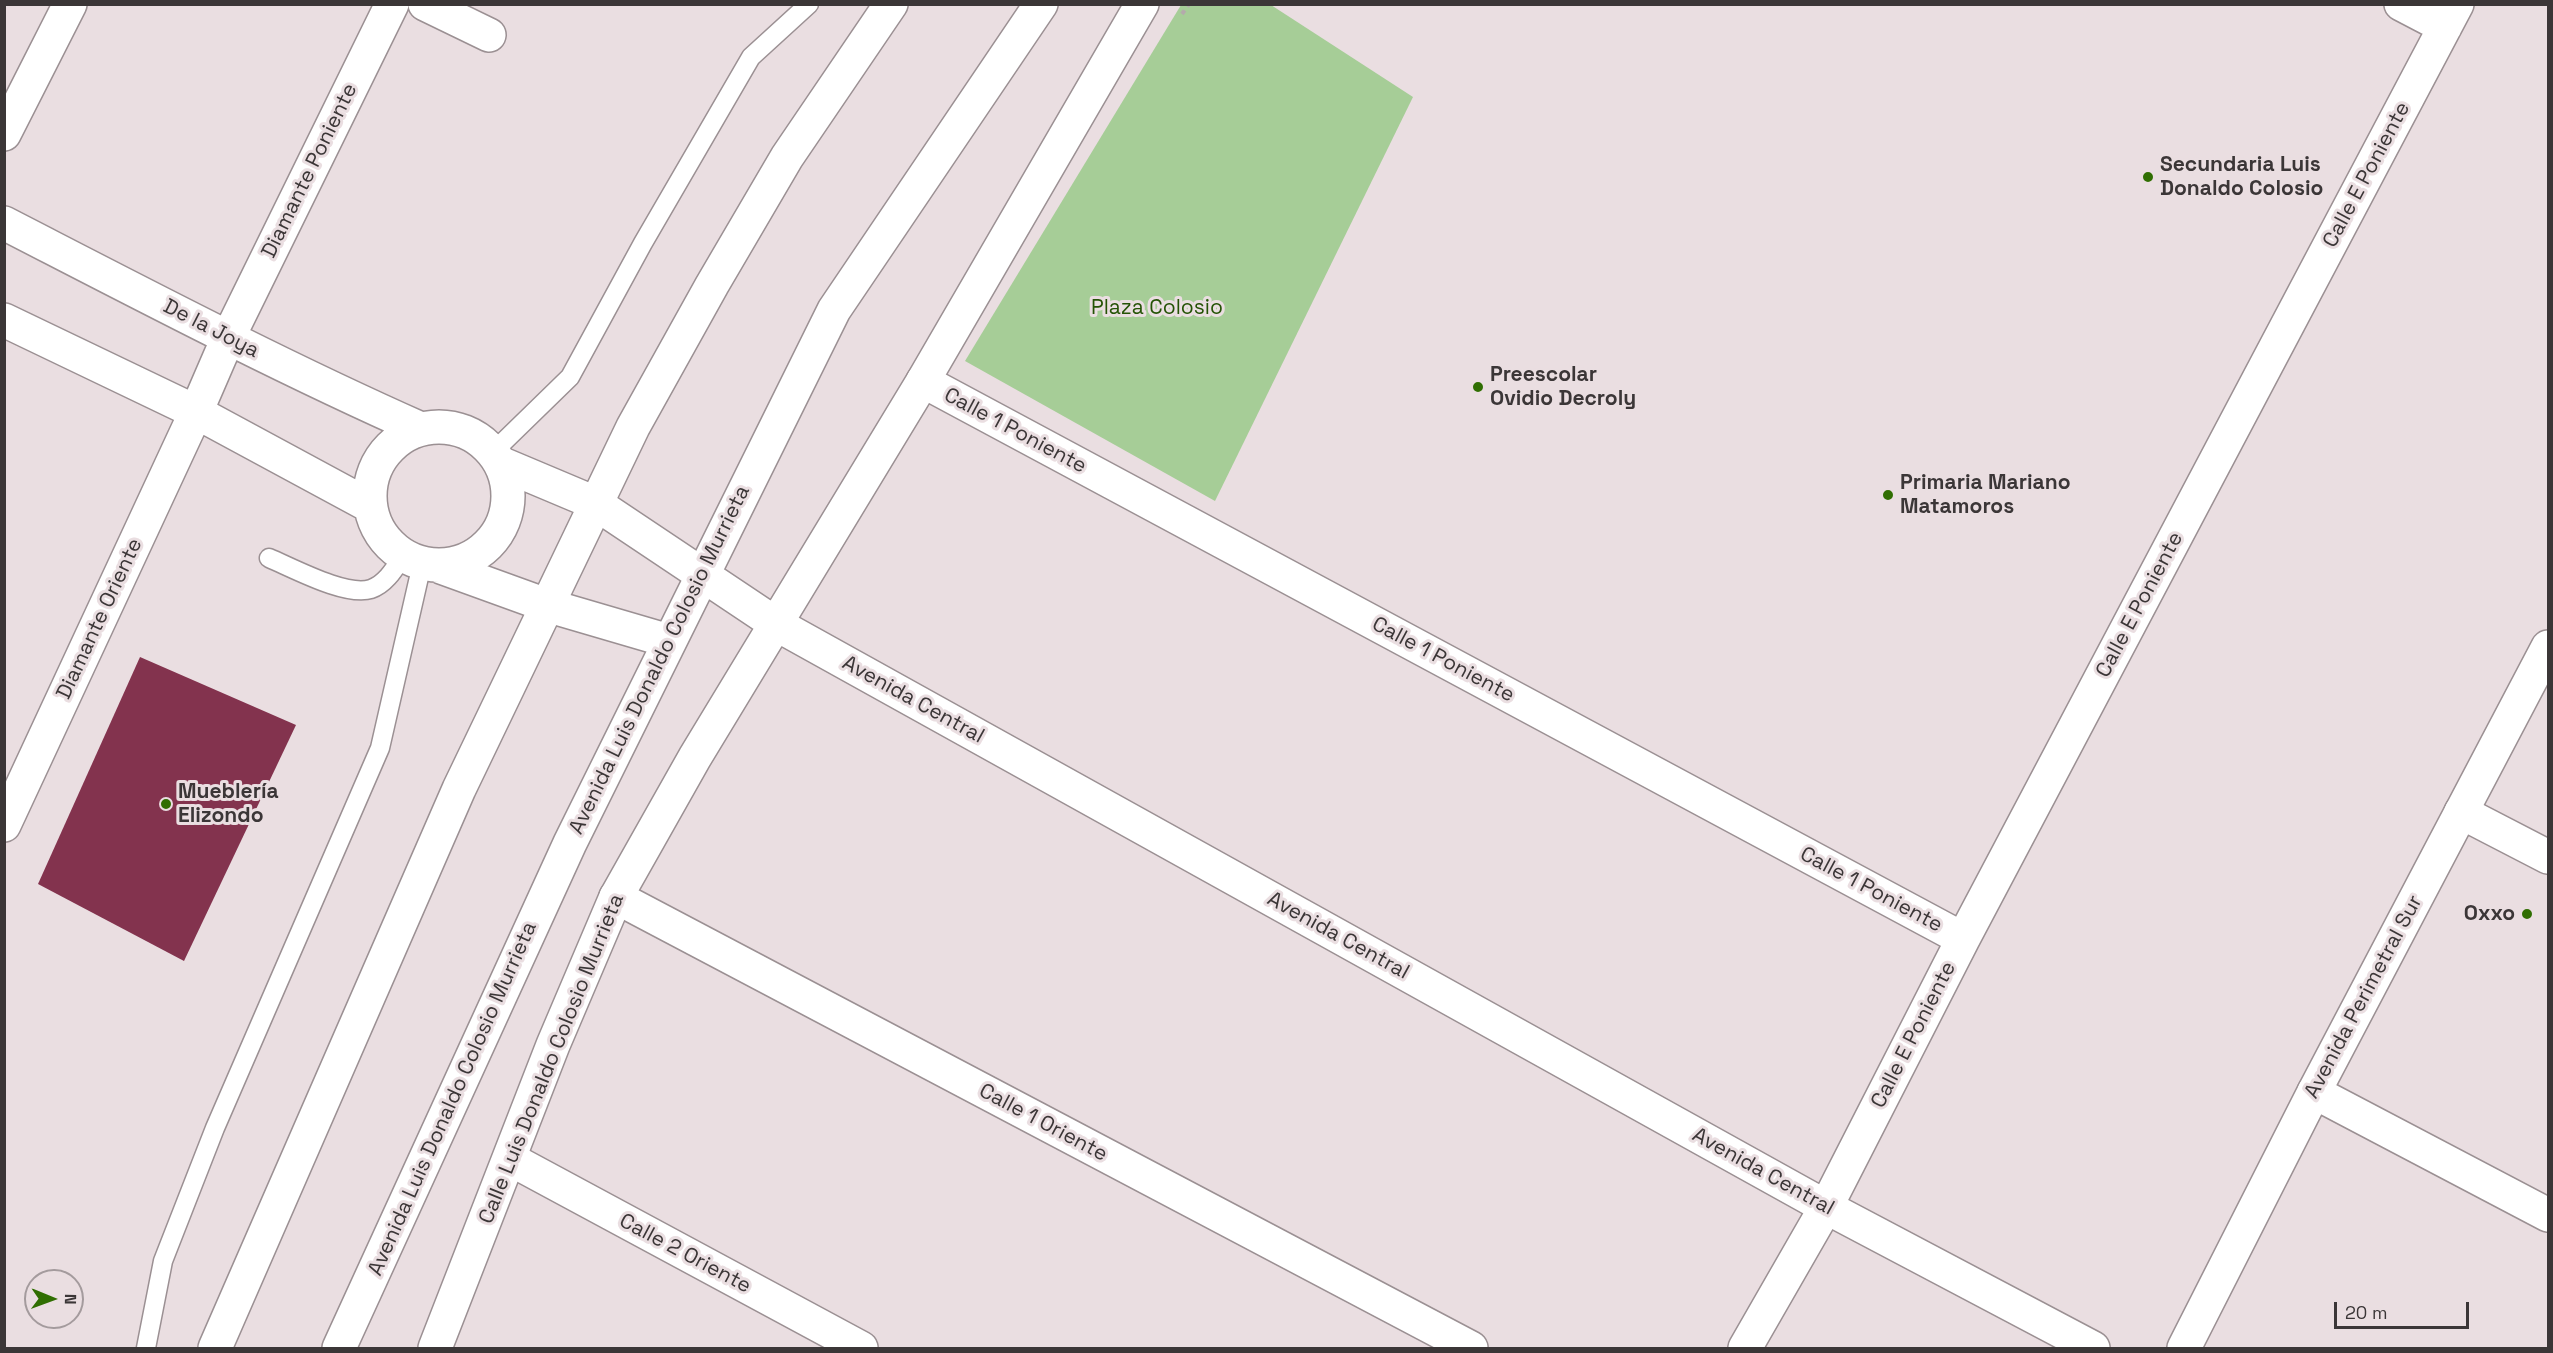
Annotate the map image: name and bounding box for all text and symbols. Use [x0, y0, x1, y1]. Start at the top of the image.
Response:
street label: Diamante Poniente [257, 80, 363, 262]
street label: Calle E Poniente [2318, 98, 2416, 252]
place label: Secundaria Luis Donaldo Colosio [2160, 152, 2323, 202]
marker: Secundaria Luis Donaldo Colosio [2141, 170, 2155, 184]
street label: De la Joya [159, 294, 263, 364]
park label: Plaza Colosio [1091, 295, 1223, 321]
place label: Preescolar Ovidio Decroly [1490, 362, 1636, 412]
marker: Preescolar Ovidio Decroly [1471, 380, 1485, 394]
street label: Calle 1 Poniente [939, 383, 1091, 479]
place label: Primaria Mariano Matamoros [1900, 470, 2071, 520]
street label: Avenida Luis Donaldo Colosio Murrieta [564, 482, 756, 838]
marker: Primaria Mariano Matamoros [1881, 488, 1895, 502]
street label: Calle E Poniente [2091, 528, 2189, 682]
street label: Diamante Oriente [52, 534, 148, 704]
street label: Calle 1 Poniente [1367, 612, 1519, 708]
street label: Avenida Central [838, 651, 988, 749]
place label: Mueblería Elizondo [178, 779, 279, 829]
marker: Mueblería Elizondo [159, 797, 173, 811]
street label: Calle 1 Poniente [1795, 842, 1947, 938]
street label: Avenida Central [1263, 887, 1413, 985]
street label: Calle Luis Donaldo Colosio Murrieta [474, 891, 630, 1227]
street label: Avenida Perimetral Sur [2300, 891, 2428, 1103]
place label: Oxxo [2464, 901, 2515, 927]
marker: Oxxo [2520, 907, 2534, 921]
street label: Avenida Luis Donaldo Colosio Murrieta [363, 918, 543, 1280]
street label: Calle E Poniente [1866, 958, 1962, 1112]
street label: Calle 1 Oriente [975, 1079, 1111, 1167]
street label: Avenida Central [1688, 1123, 1838, 1221]
street label: Calle 2 Oriente [615, 1209, 755, 1299]
north arrow [24, 1269, 84, 1329]
scale bar [2337, 1290, 2472, 1328]
text: N [60, 1294, 81, 1305]
text: 20 m [2345, 1301, 2388, 1324]

